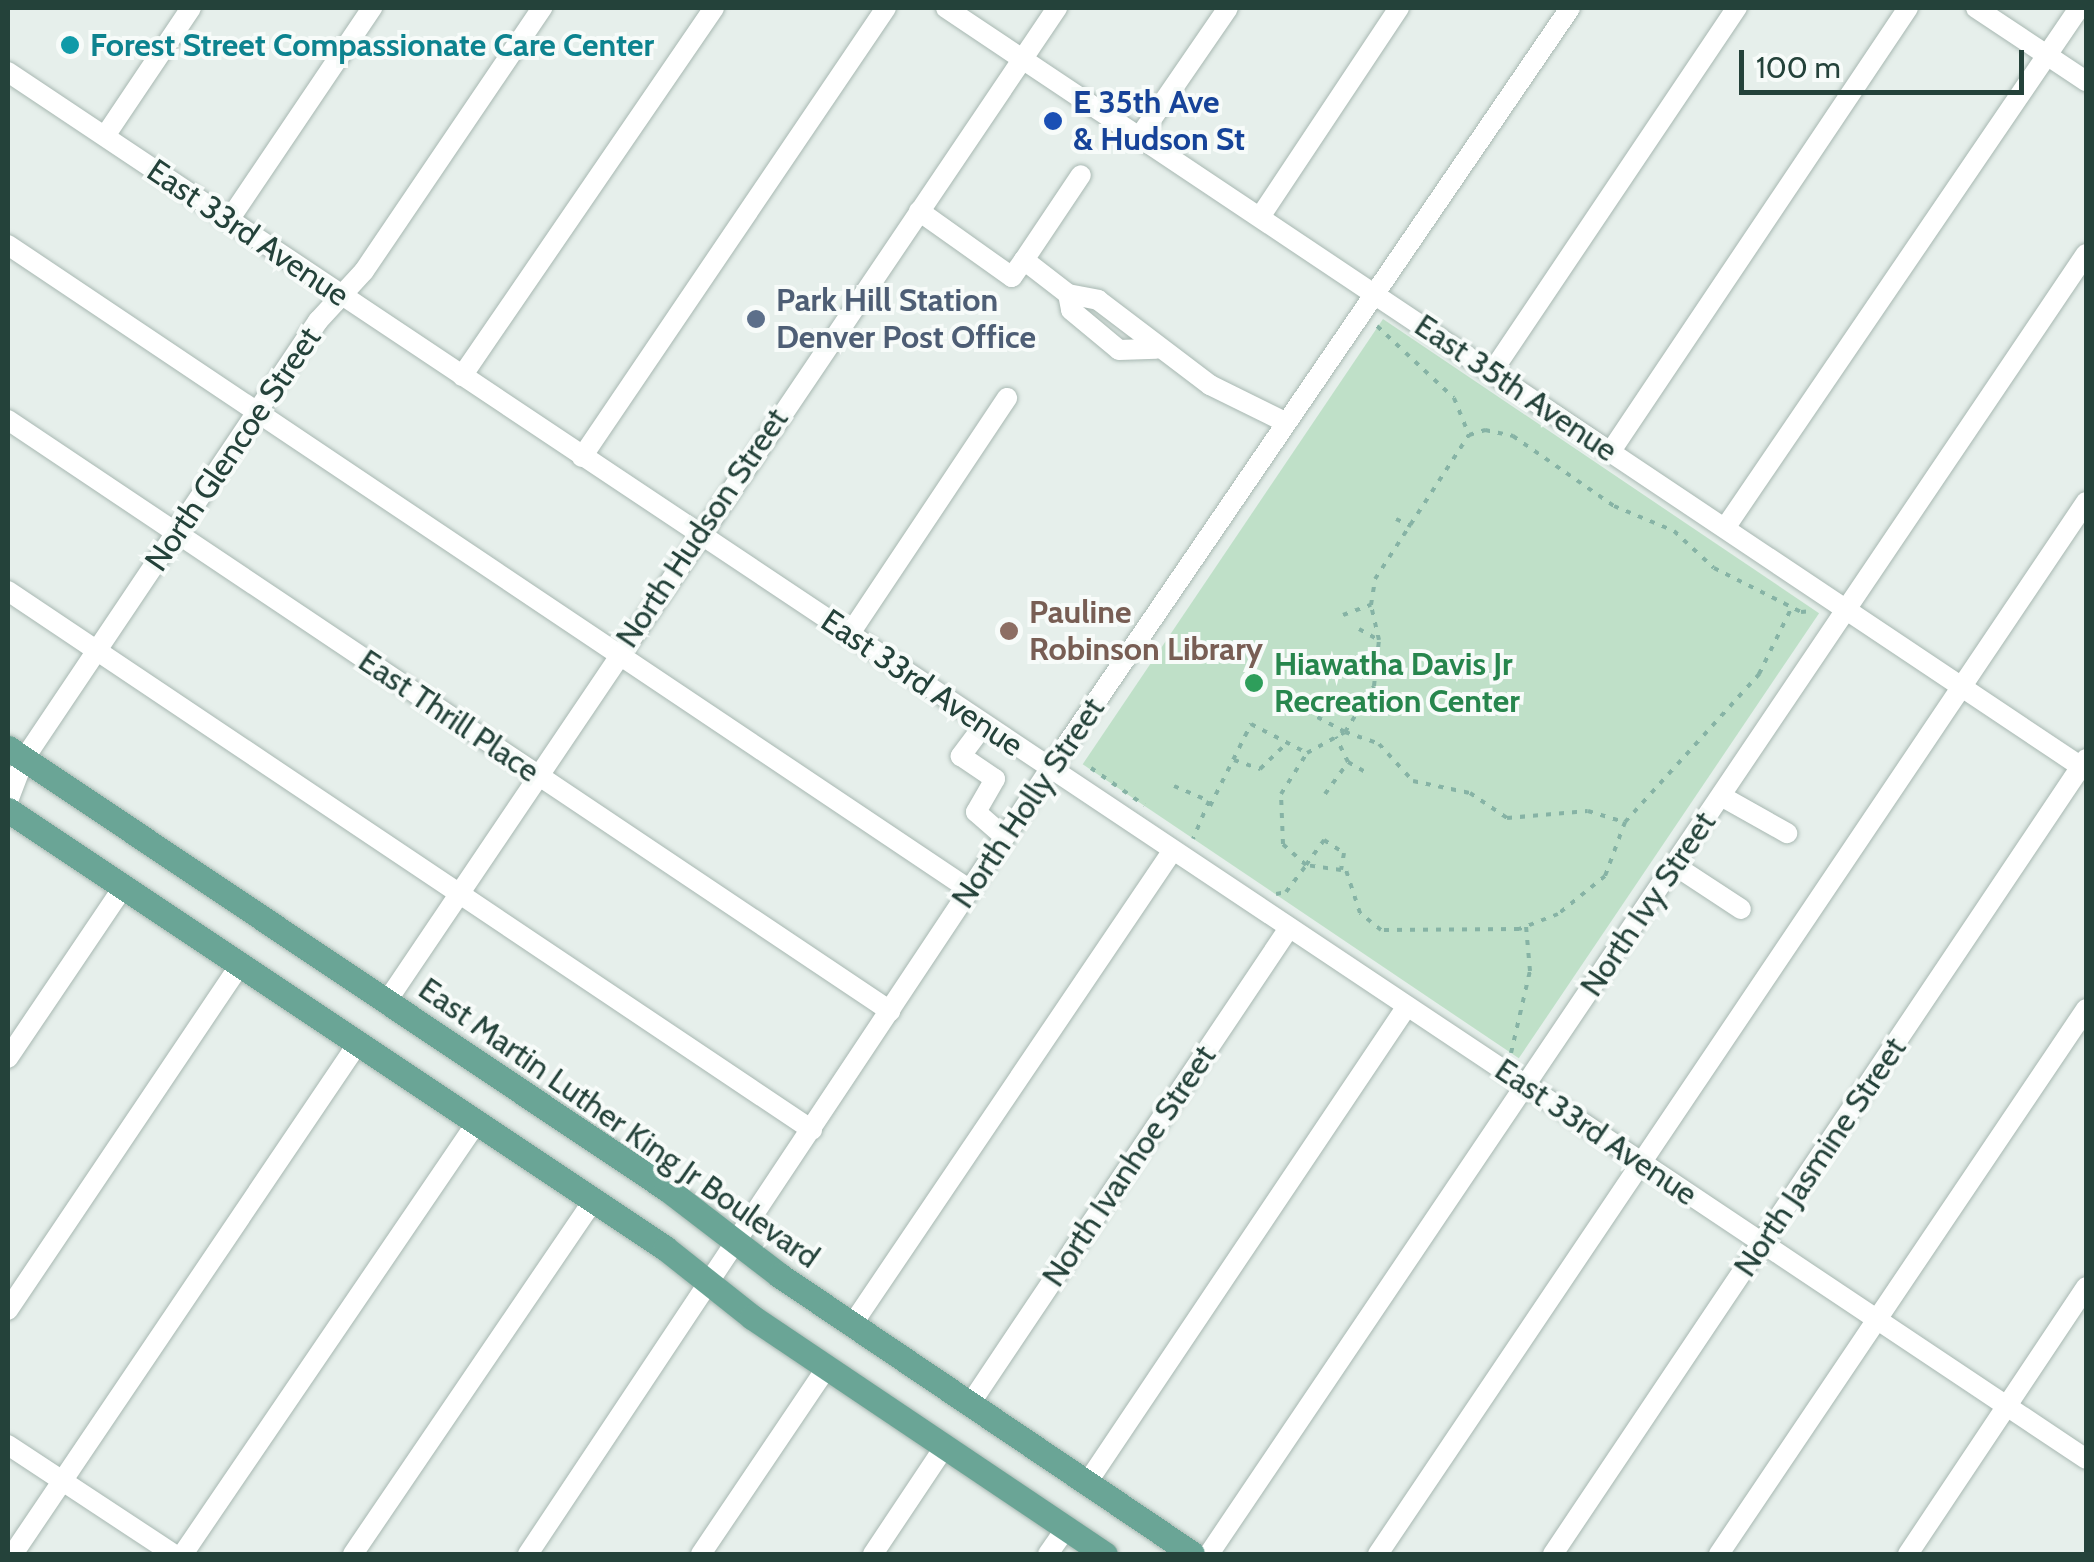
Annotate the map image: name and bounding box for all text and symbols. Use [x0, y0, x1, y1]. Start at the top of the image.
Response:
place label: Forest Street Compassionate Care Center [90, 26, 654, 64]
scale bar [1744, 30, 2029, 92]
marker: Forest Street Compassionate Care Center [59, 34, 81, 56]
text: 100 m [1756, 49, 1841, 86]
place label: E 35th Ave & Hudson St [1073, 84, 1245, 159]
marker: E 35th Ave & Hudson St [1042, 110, 1064, 132]
street label: East 33rd Avenue [140, 151, 356, 315]
place label: Park Hill Station Denver Post Office [776, 282, 1036, 357]
street label: East 35th Avenue [1408, 306, 1624, 470]
marker: Park Hill Station Denver Post Office [745, 308, 767, 330]
street label: North Glencoe Street [137, 320, 329, 578]
street label: North Hudson Street [608, 401, 796, 655]
place label: Pauline Robinson Library [1029, 594, 1263, 669]
street label: East 33rd Avenue [814, 601, 1030, 765]
marker: Pauline Robinson Library [998, 620, 1020, 642]
street label: East Thrill Place [351, 642, 547, 790]
place label: Hiawatha Davis Jr Recreation Center [1274, 646, 1520, 721]
marker: Hiawatha Davis Jr Recreation Center [1243, 672, 1265, 694]
street label: North Holly Street [943, 691, 1113, 915]
street label: North Ivy Street [1572, 804, 1724, 1004]
street label: East Martin Luther King Jr Boulevard [411, 970, 827, 1276]
street label: North Jasmine Street [1726, 1030, 1914, 1284]
street label: North Ivanhoe Street [1034, 1038, 1224, 1294]
street label: East 33rd Avenue [1488, 1050, 1704, 1214]

